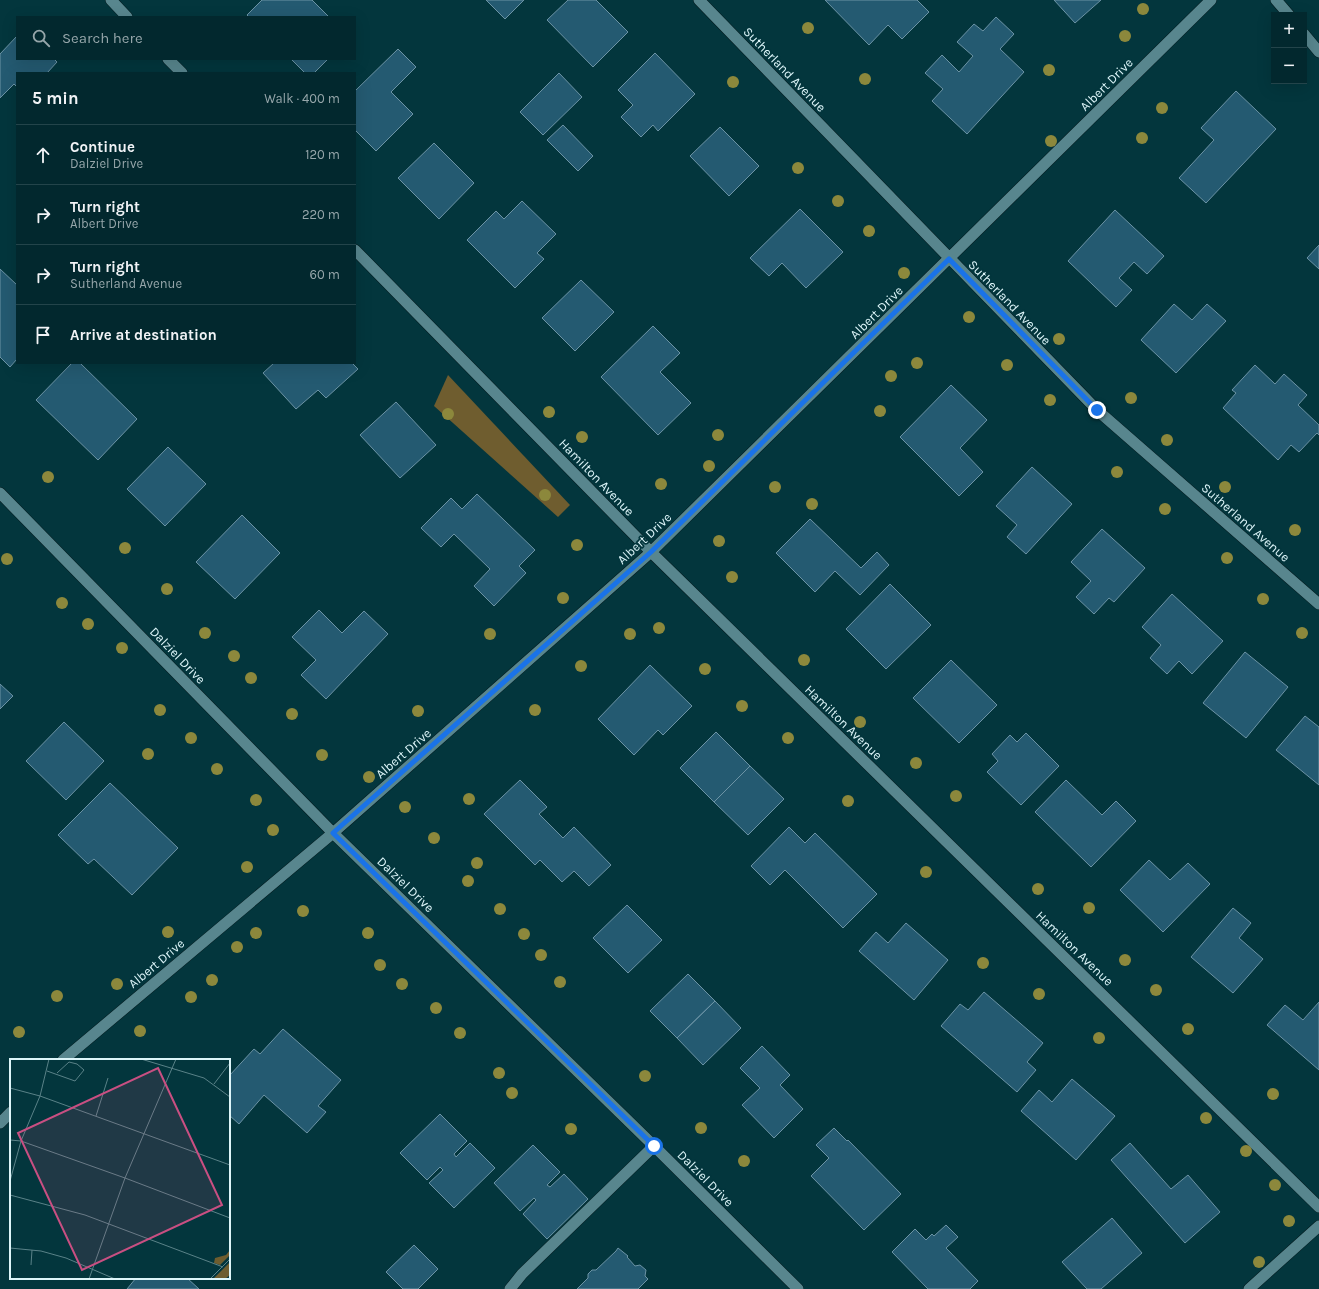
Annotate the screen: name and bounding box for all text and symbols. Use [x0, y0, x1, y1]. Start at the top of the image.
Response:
map controls [1271, 12, 1307, 84]
button: + [1271, 12, 1307, 48]
search box [16, 16, 356, 60]
street label: Sutherland Avenue [740, 24, 829, 115]
icon: search [30, 27, 52, 49]
text: Search here [62, 29, 143, 47]
button: − [1271, 48, 1307, 84]
street label: Albert Drive [1077, 55, 1136, 114]
text: 5 min [32, 88, 79, 108]
text: Walk · 400 m [264, 91, 340, 106]
text: Continue [70, 138, 135, 156]
icon: ahead [32, 144, 54, 166]
text: 120 m [305, 147, 340, 162]
text: Dalziel Drive [70, 156, 143, 171]
text: Turn right [70, 198, 140, 216]
icon: right [32, 204, 54, 226]
text: 220 m [302, 207, 340, 222]
text: Albert Drive [70, 216, 139, 231]
street label: Sutherland Avenue [965, 257, 1054, 348]
text: Turn right [70, 258, 140, 276]
icon: right [32, 264, 54, 286]
text: 60 m [310, 267, 340, 282]
text: Sutherland Avenue [70, 276, 182, 291]
street label: Albert Drive [847, 283, 906, 342]
icon: arrive [32, 324, 54, 346]
text: Arrive at destination [70, 326, 217, 344]
route end [1088, 401, 1106, 419]
street label: Hamilton Avenue [556, 436, 637, 519]
street label: Sutherland Avenue [1198, 480, 1293, 565]
street label: Albert Drive [614, 509, 675, 567]
street label: Dalziel Drive [147, 624, 209, 687]
street label: Hamilton Avenue [802, 682, 886, 763]
street label: Albert Drive [373, 725, 434, 782]
street label: Dalziel Drive [374, 854, 437, 915]
street label: Hamilton Avenue [1033, 908, 1117, 989]
street label: Albert Drive [125, 935, 188, 991]
inset map [10, 1059, 230, 1279]
route start [645, 1137, 663, 1155]
street label: Dalziel Drive [674, 1147, 737, 1210]

